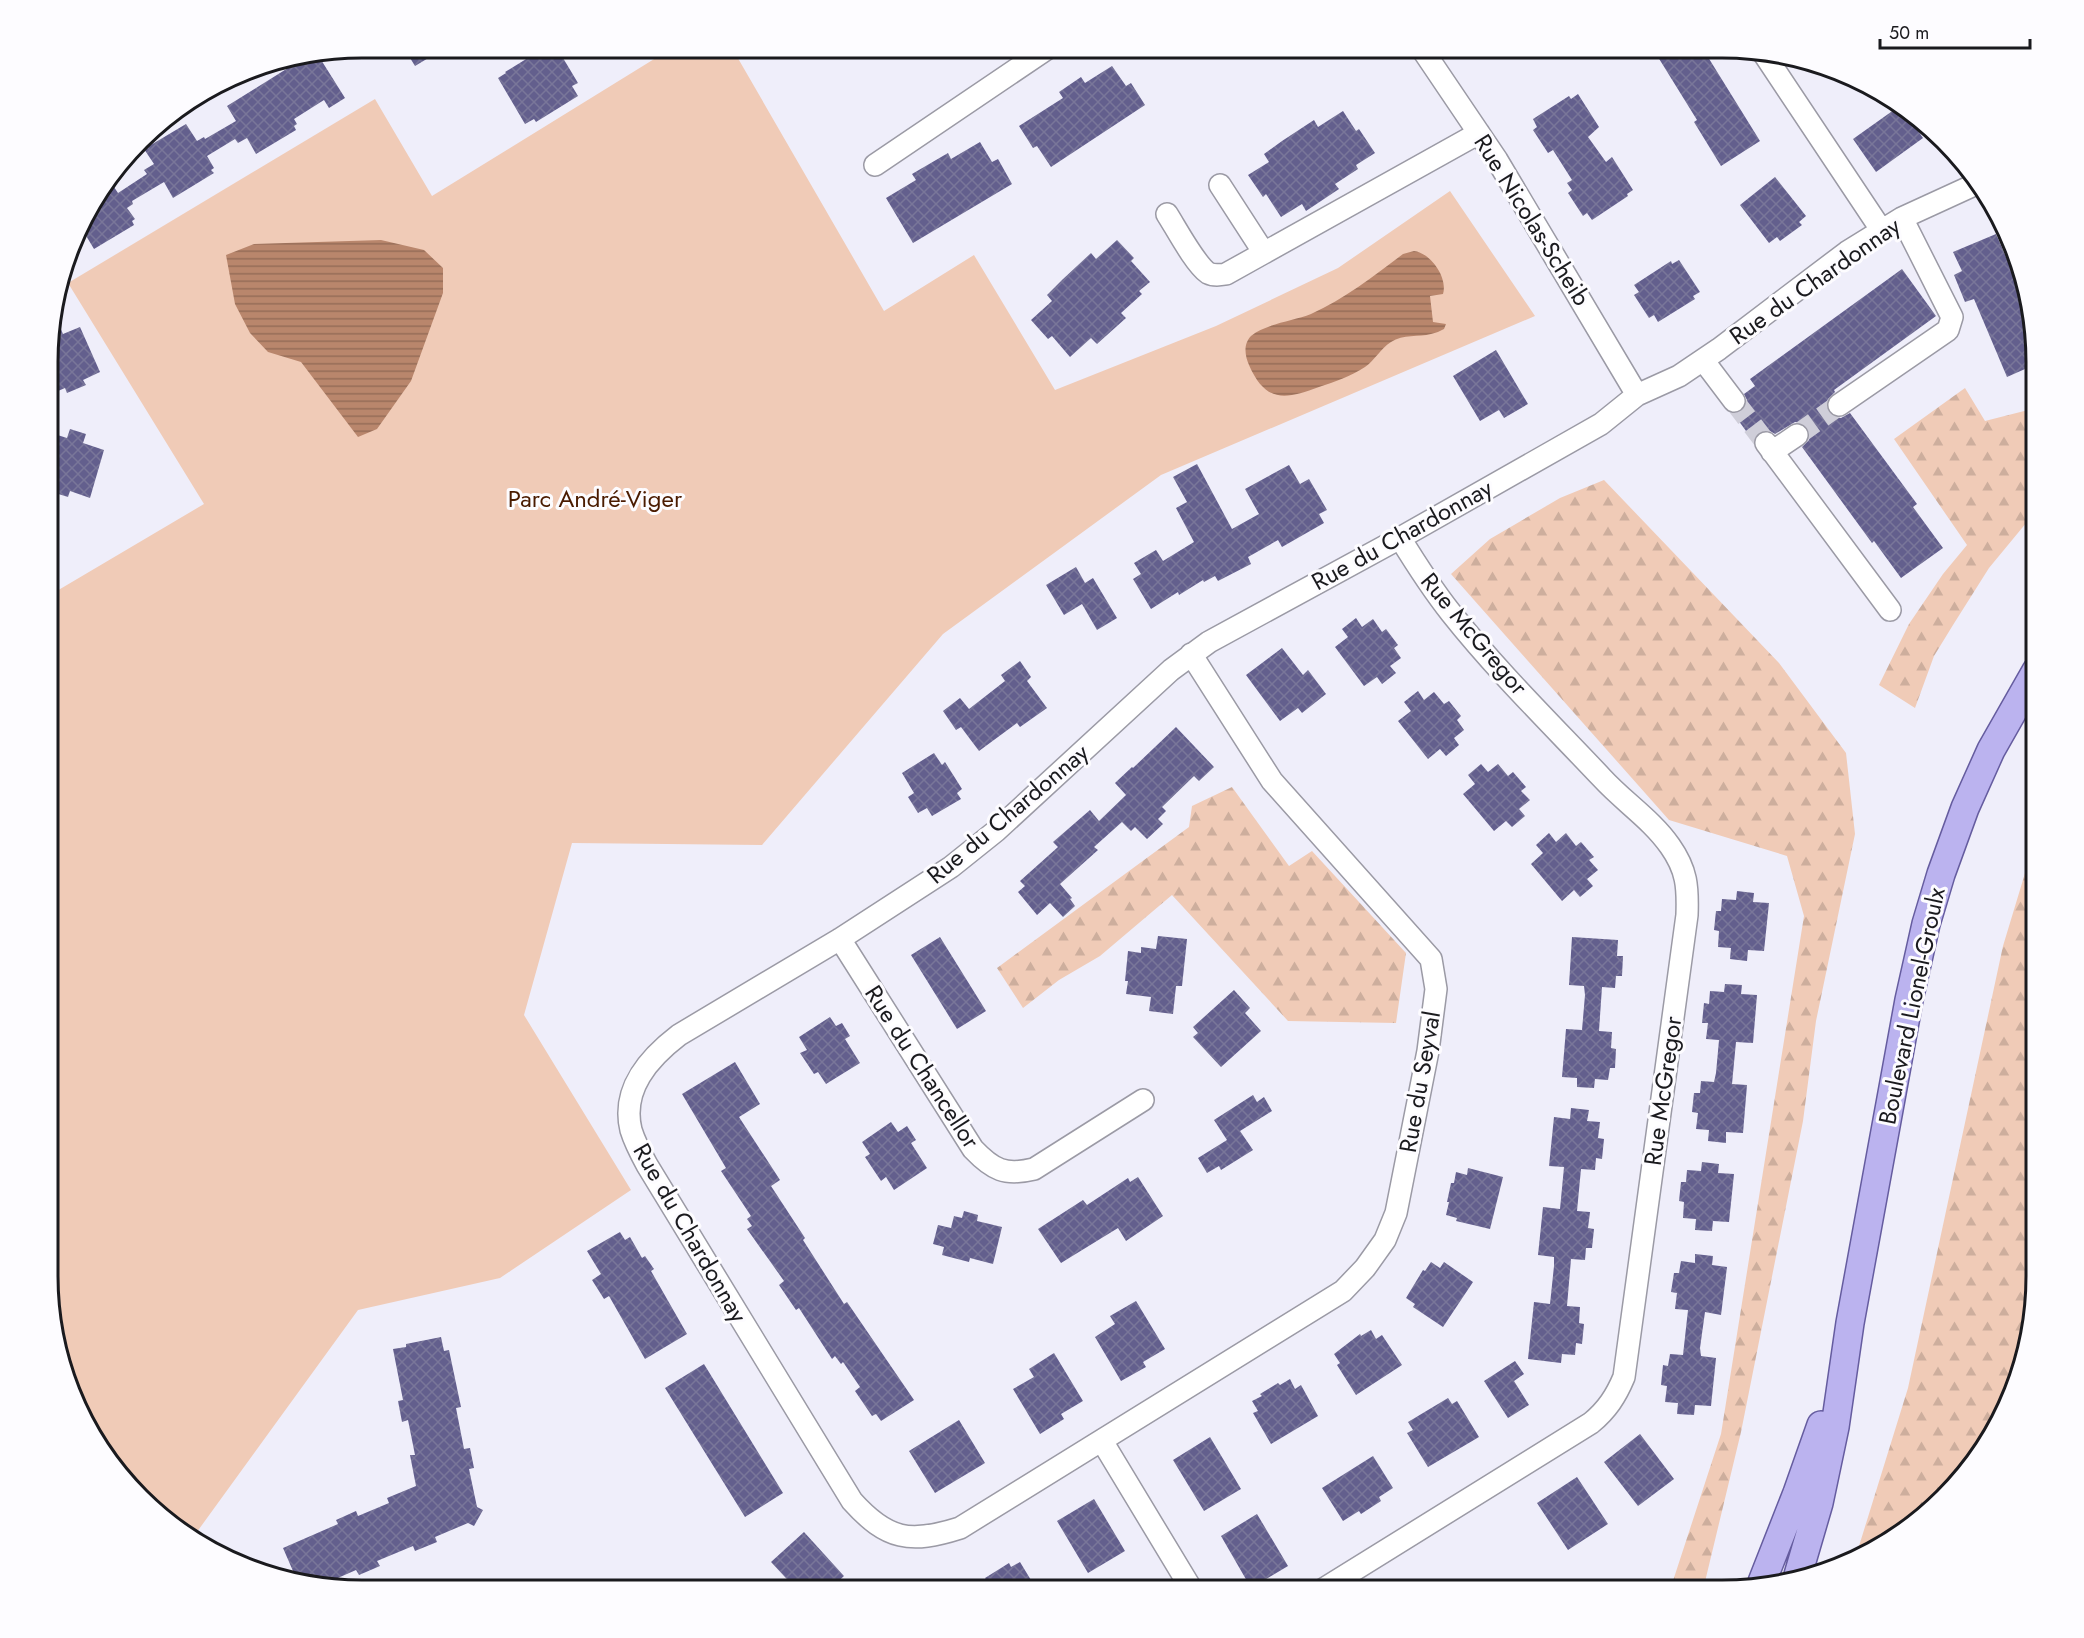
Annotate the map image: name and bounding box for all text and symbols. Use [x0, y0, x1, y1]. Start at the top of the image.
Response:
scale bar [1880, 12, 2030, 50]
text: 50 m [1889, 20, 1929, 46]
street label: Rue Nicolas-Scheib [1466, 127, 1599, 312]
street label: Rue du Chardonnay [1722, 208, 1908, 353]
street label: Rue du Chardonnay [1305, 470, 1499, 599]
park label: Parc André-Viger [508, 481, 683, 516]
street label: Rue McGregor [1413, 565, 1537, 703]
street label: Rue du Chardonnay [919, 735, 1097, 892]
street label: Boulevard Lionel-Groulx [1869, 883, 1954, 1128]
street label: Rue du Chancellor [856, 978, 989, 1156]
street label: Rue du Seyval [1390, 1008, 1449, 1155]
street label: Rue McGregor [1635, 1013, 1690, 1168]
street label: Rue du Chardonnay [625, 1137, 756, 1329]

